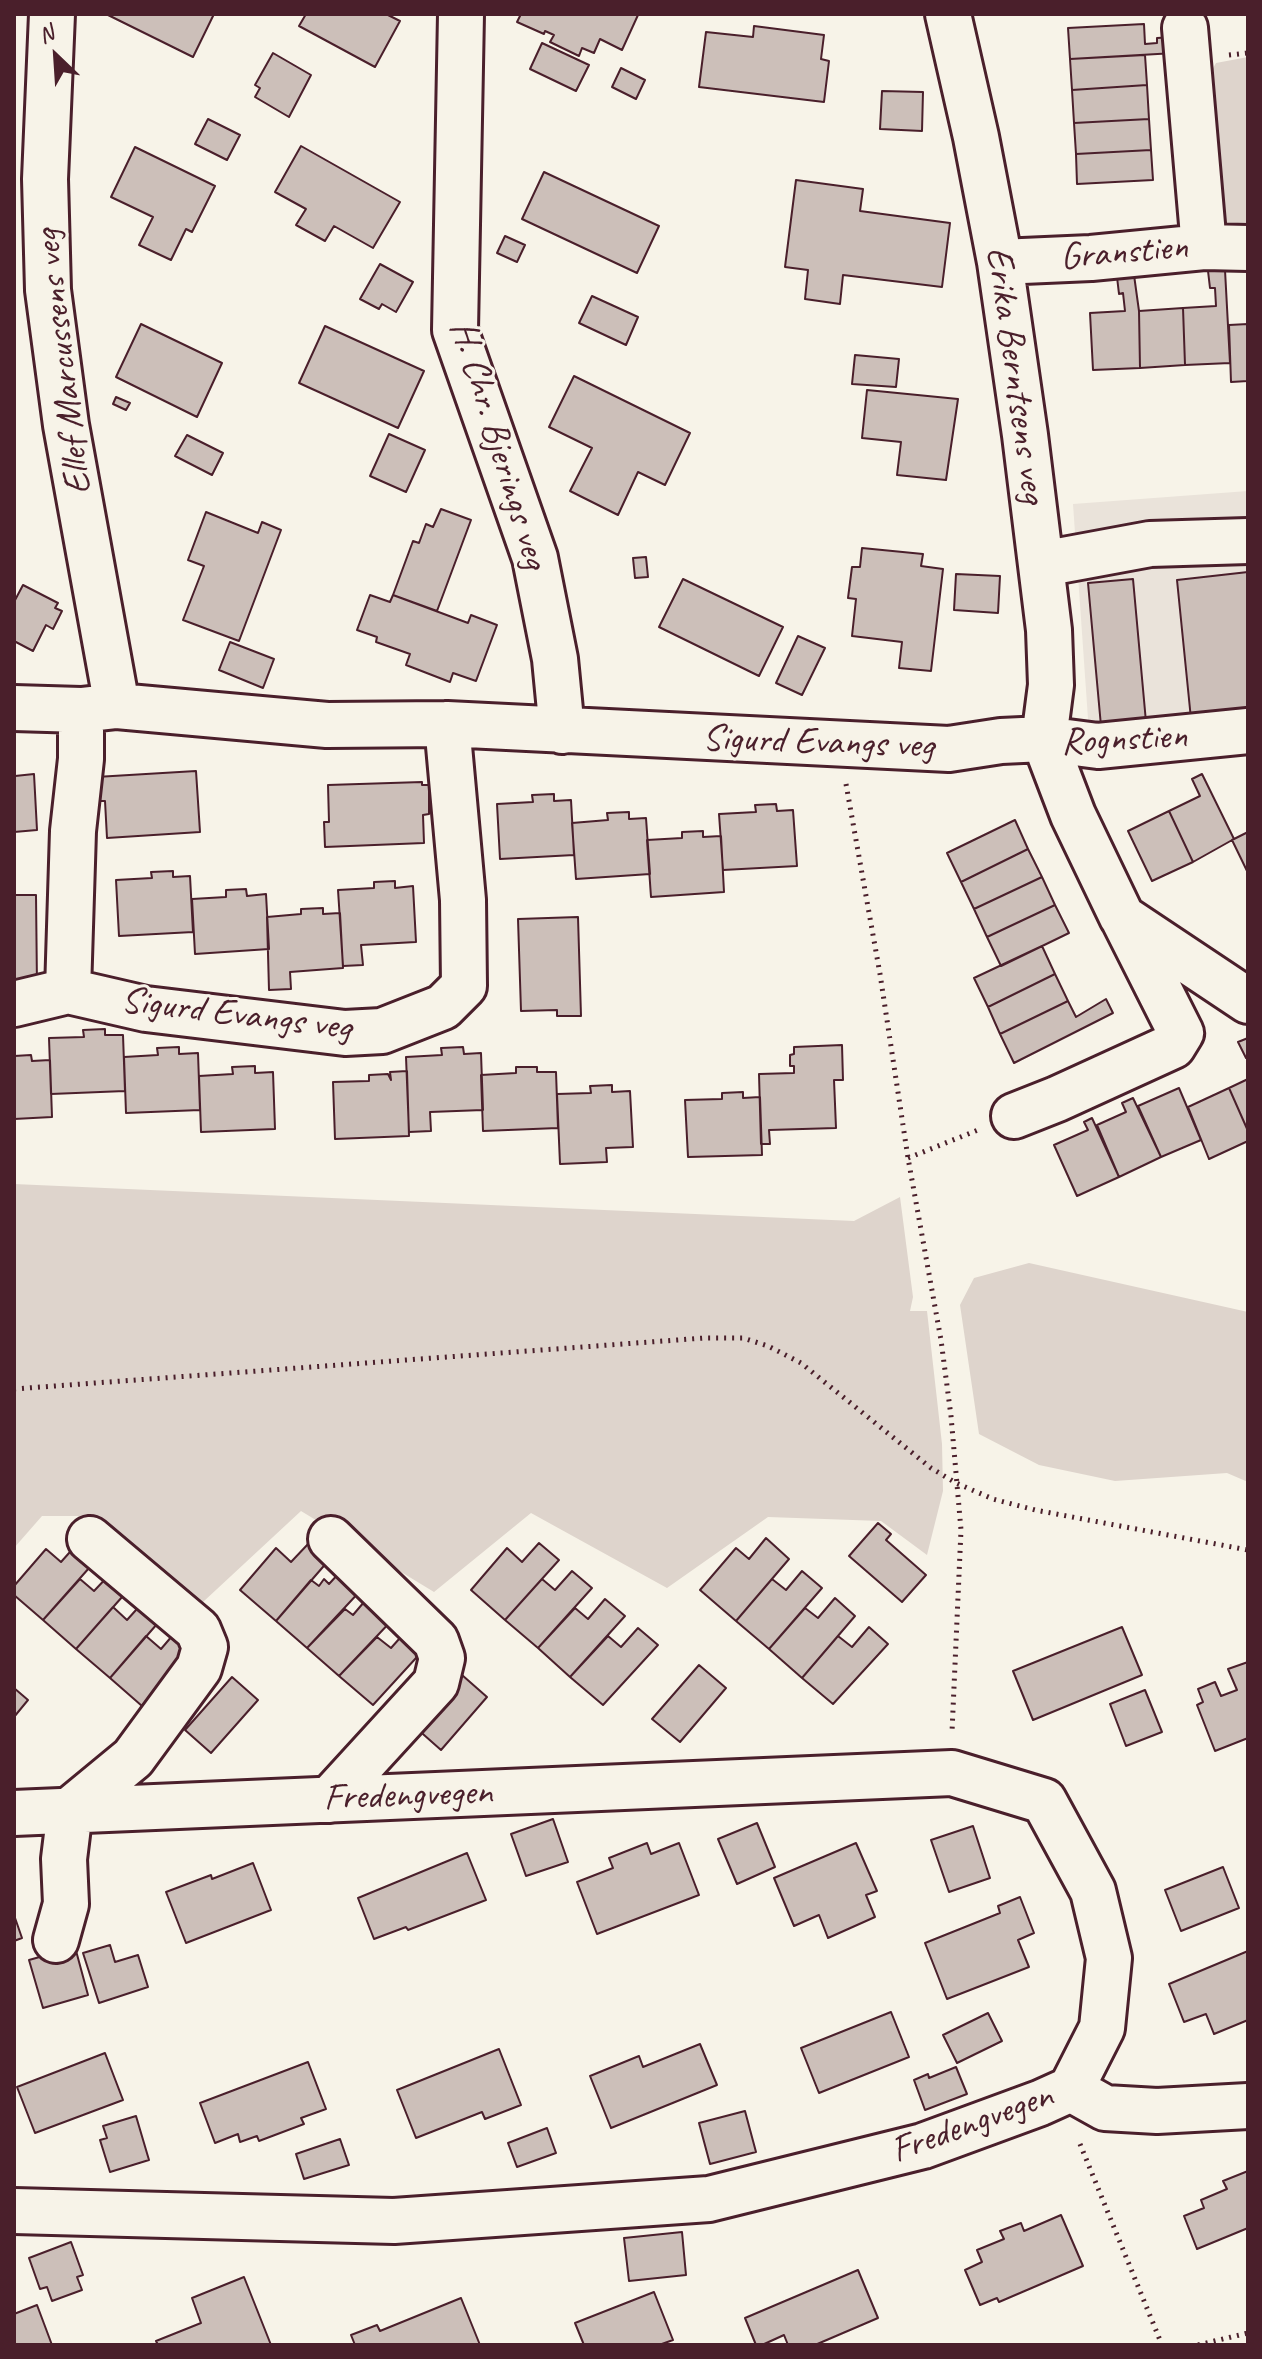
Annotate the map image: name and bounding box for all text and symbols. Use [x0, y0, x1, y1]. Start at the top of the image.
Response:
north arrow [16, 16, 96, 96]
text: N [34, 19, 58, 50]
street label: Granstien [1058, 225, 1190, 281]
street label: Ellef Marcussens veg [25, 227, 103, 497]
street label: Erika Berntsens veg [974, 244, 1056, 506]
street label: H. Chr. Bjerings veg [439, 316, 557, 574]
street label: Rognstien [1060, 714, 1188, 766]
street label: Sigurd Evangs veg [702, 716, 934, 770]
street label: Sigurd Evangs veg [118, 978, 354, 1052]
street label: Fredengvegen [323, 1770, 493, 1822]
street label: Fredengvegen [885, 2074, 1059, 2174]

